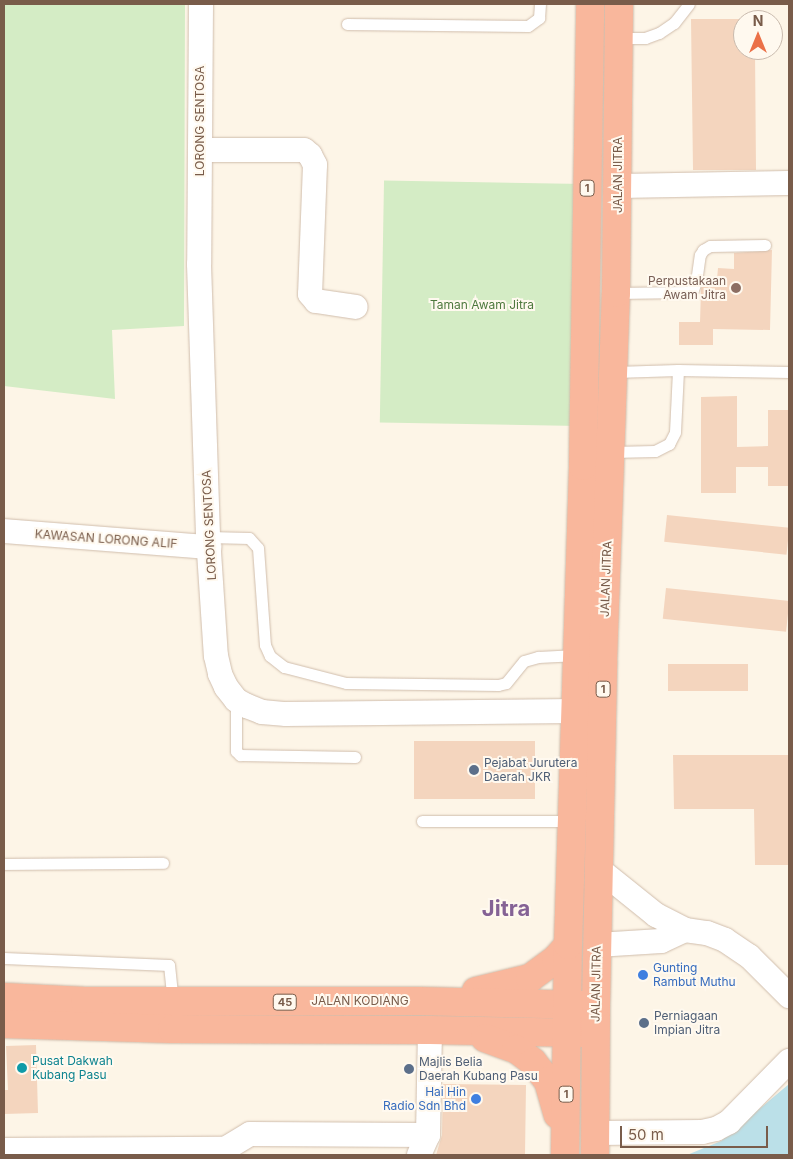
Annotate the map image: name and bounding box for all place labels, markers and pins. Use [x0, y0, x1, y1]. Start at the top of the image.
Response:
place label: Perpustakaan Awam Jitra [648, 274, 726, 302]
marker: Perpustakaan Awam Jitra [730, 282, 742, 294]
place label: Pejabat Jurutera Daerah JKR [484, 756, 577, 784]
marker: Pejabat Jurutera Daerah JKR [468, 764, 480, 776]
place label: Gunting Rambut Muthu [653, 961, 736, 989]
marker: Gunting Rambut Muthu [637, 969, 649, 981]
place label: Perniagaan Impian Jitra [654, 1009, 720, 1037]
marker: Perniagaan Impian Jitra [638, 1017, 650, 1029]
place label: Pusat Dakwah Kubang Pasu [32, 1054, 113, 1082]
place label: Majlis Belia Daerah Kubang Pasu [419, 1055, 538, 1083]
marker: Pusat Dakwah Kubang Pasu [16, 1062, 28, 1074]
marker: Majlis Belia Daerah Kubang Pasu [403, 1063, 415, 1075]
place label: Hai Hin Radio Sdn Bhd [383, 1085, 466, 1113]
marker: Hai Hin Radio Sdn Bhd [470, 1093, 482, 1105]

